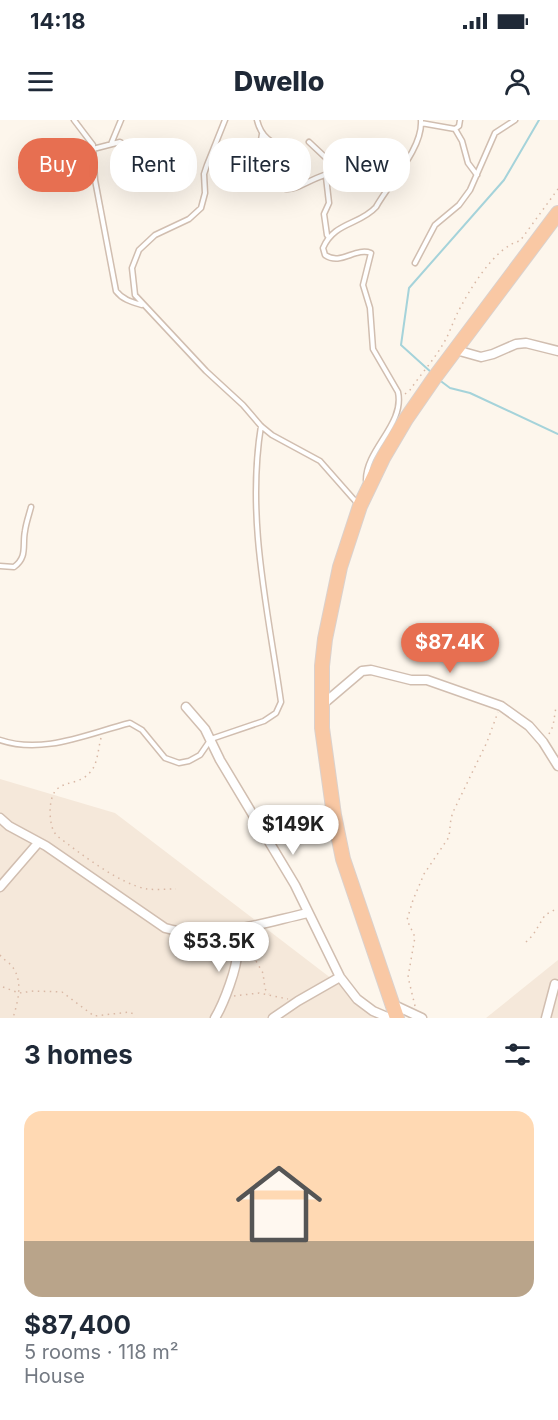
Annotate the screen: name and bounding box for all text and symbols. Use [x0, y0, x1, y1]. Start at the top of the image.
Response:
text: 14:18 [30, 8, 86, 34]
icon: menu [24, 65, 57, 98]
text: Dwello [234, 65, 324, 98]
icon: person [501, 65, 534, 98]
chip: Buy [18, 138, 98, 192]
chip: Rent [110, 138, 197, 192]
chip: Filters [209, 138, 311, 192]
chip: New [323, 138, 410, 192]
pin: $87.4K [401, 623, 499, 674]
text: $87.4K [415, 630, 485, 654]
pin: $149K [251, 805, 335, 856]
text: $149K [262, 812, 324, 836]
pin: $53.5K [170, 922, 268, 973]
text: $53.5K [183, 929, 255, 953]
icon: filters [501, 1038, 534, 1071]
text: 3 homes [24, 1039, 133, 1070]
icon: home [225, 1150, 333, 1258]
text: $87,400 [24, 1309, 131, 1340]
text: 5 rooms · 118 m² [24, 1340, 179, 1364]
text: House [24, 1364, 85, 1388]

